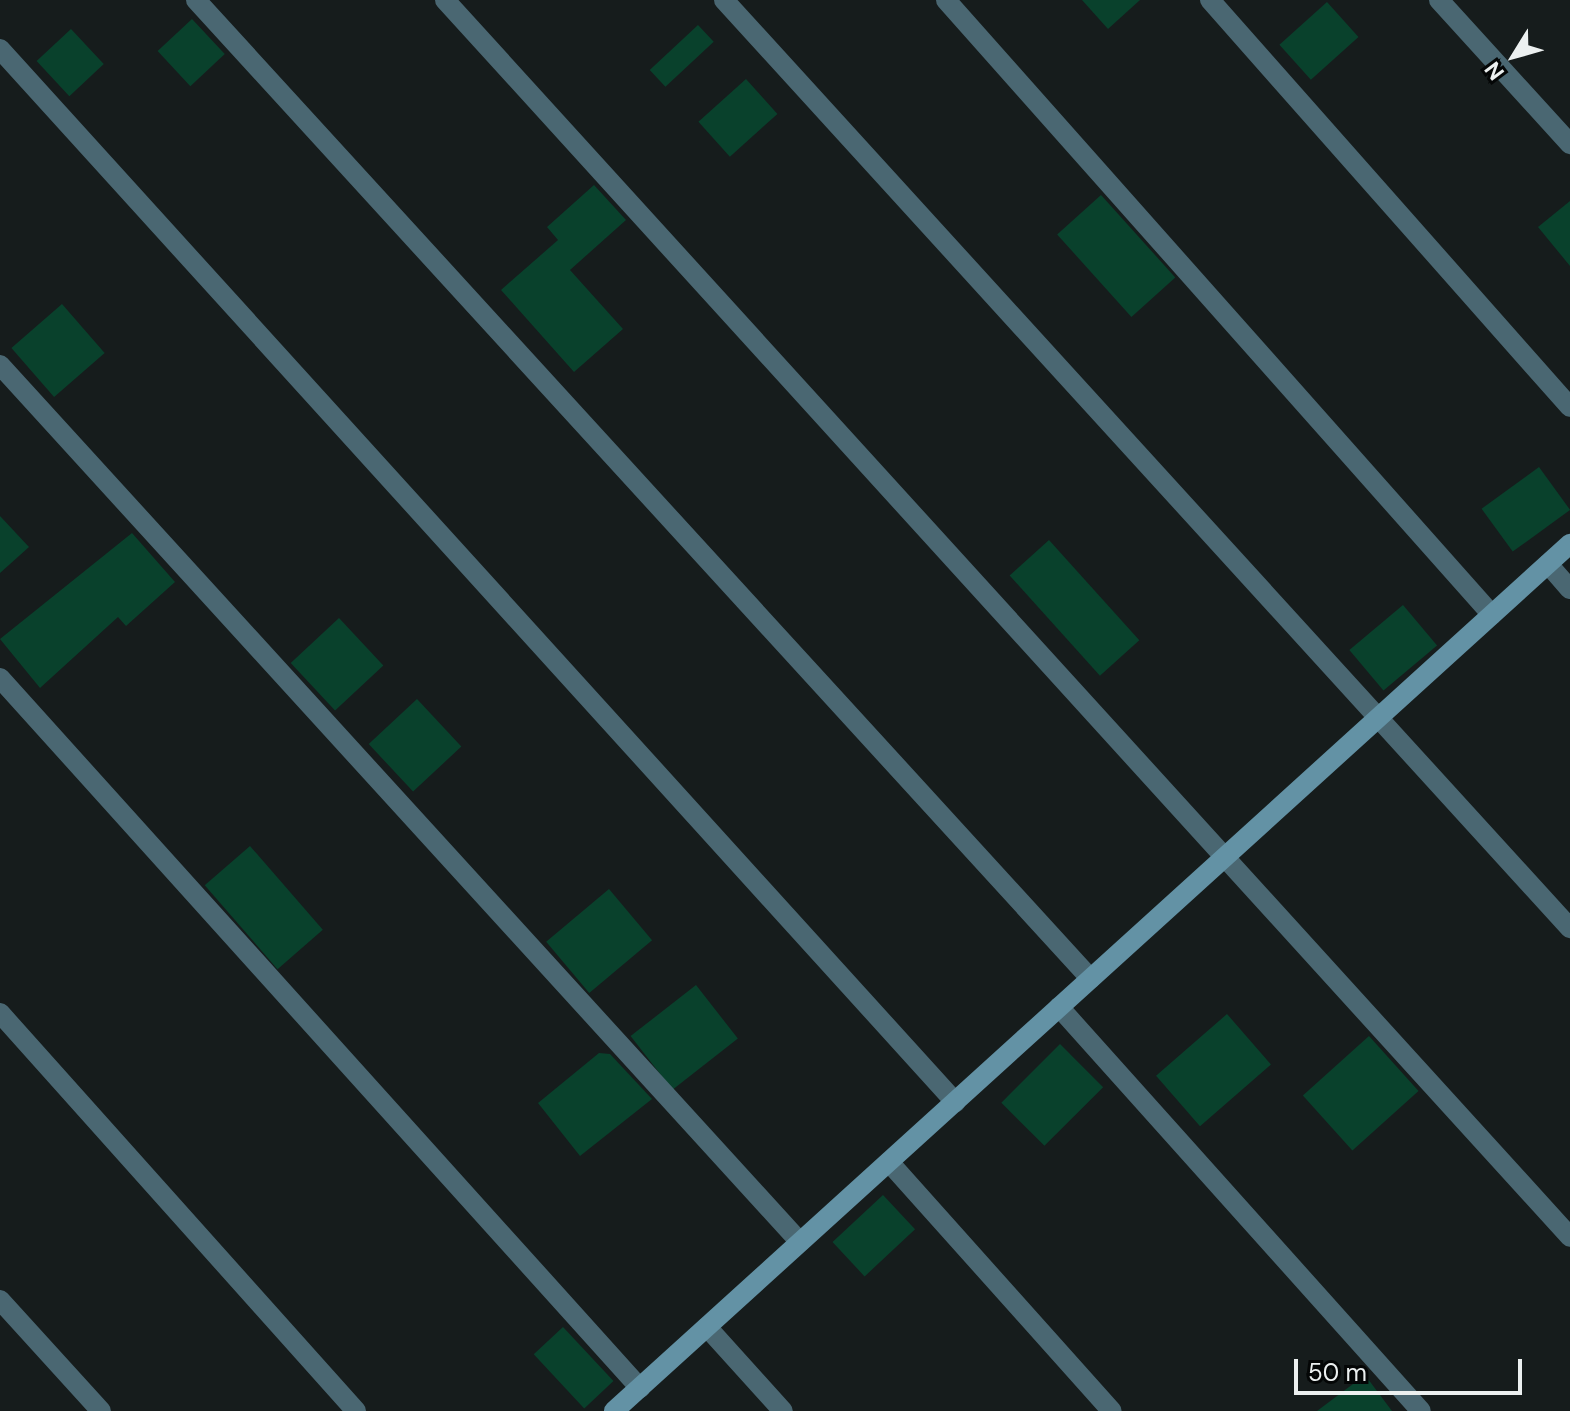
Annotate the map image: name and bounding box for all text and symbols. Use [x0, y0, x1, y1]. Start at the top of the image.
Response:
north arrow [1474, 16, 1554, 96]
text: N [1478, 56, 1511, 86]
scale bar [1298, 1343, 1526, 1393]
text: 50 m [1308, 1357, 1367, 1388]

